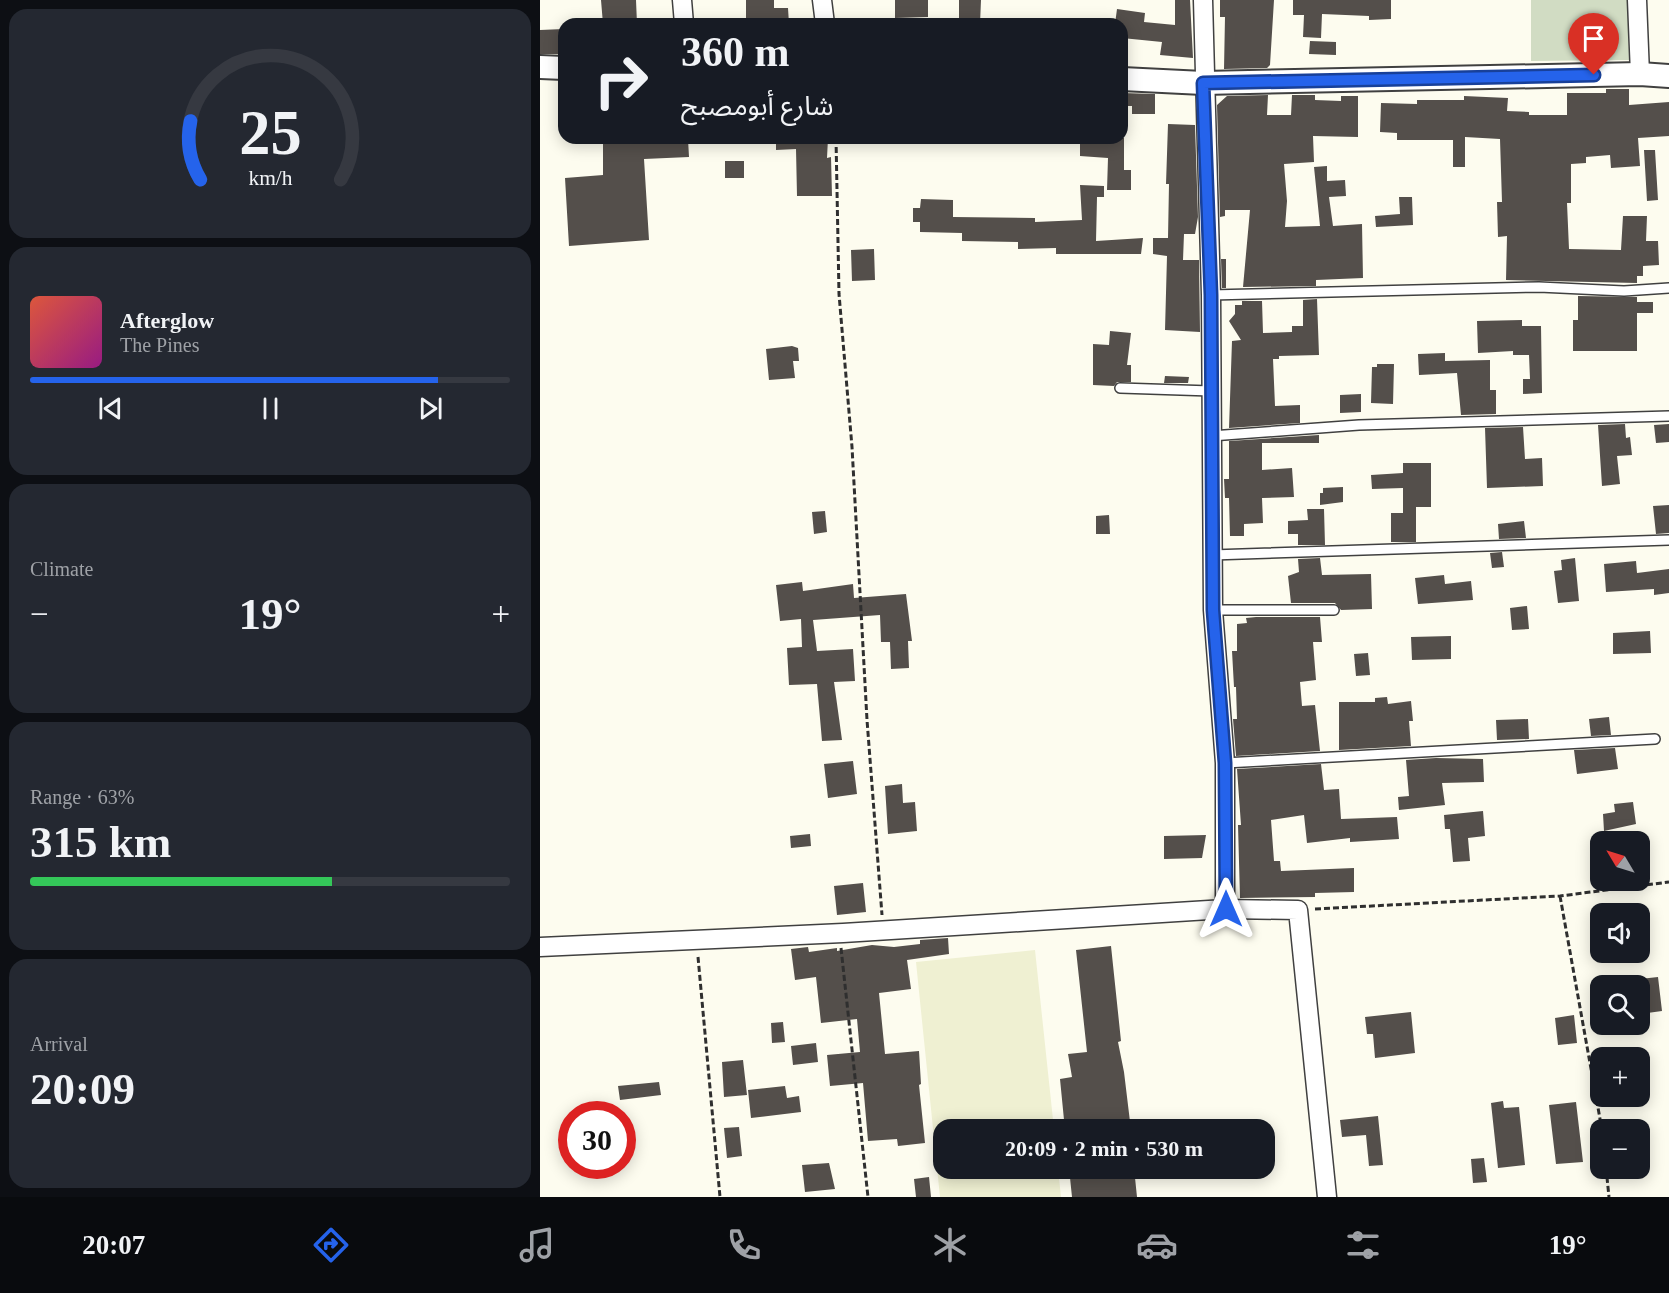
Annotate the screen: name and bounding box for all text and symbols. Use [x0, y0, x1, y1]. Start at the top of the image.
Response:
pin [1568, 13, 1619, 75]
icon: arrive [1577, 22, 1610, 55]
text: 360 m [681, 29, 790, 75]
icon: right [582, 42, 660, 120]
text: شارع أبومصبح [681, 91, 833, 121]
text: 25 [239, 98, 301, 167]
text: km/h [248, 167, 292, 191]
text: Afterglow [120, 308, 214, 333]
text: The Pines [120, 334, 199, 356]
icon: previous [94, 392, 127, 425]
icon: pause [254, 392, 287, 425]
icon: next [414, 392, 447, 425]
text: Climate [30, 558, 93, 580]
text: 19° [239, 589, 302, 639]
text: − [30, 596, 49, 632]
text: + [491, 596, 510, 632]
text: Range · 63% [30, 786, 134, 808]
text: 315 km [30, 817, 171, 867]
north arrow [1590, 831, 1650, 891]
map controls [1590, 831, 1650, 1179]
position arrow [1194, 877, 1258, 941]
button: sound [1590, 903, 1650, 963]
button: search [1590, 975, 1650, 1035]
text: Arrival [30, 1033, 88, 1055]
button: + [1590, 1047, 1650, 1107]
text: 20:09 [30, 1064, 135, 1114]
speed limit sign: 30 [558, 1101, 636, 1179]
button: − [1590, 1119, 1650, 1179]
text: 20:09 · 2 min · 530 m [1005, 1136, 1203, 1161]
icon: directions [310, 1224, 352, 1266]
icon: music [516, 1224, 558, 1266]
icon: phone [723, 1224, 765, 1266]
icon: climate [929, 1224, 971, 1266]
icon: car [1136, 1224, 1178, 1266]
icon: filters [1342, 1224, 1384, 1266]
text: 20:07 [82, 1230, 145, 1260]
text: 19° [1549, 1230, 1587, 1260]

